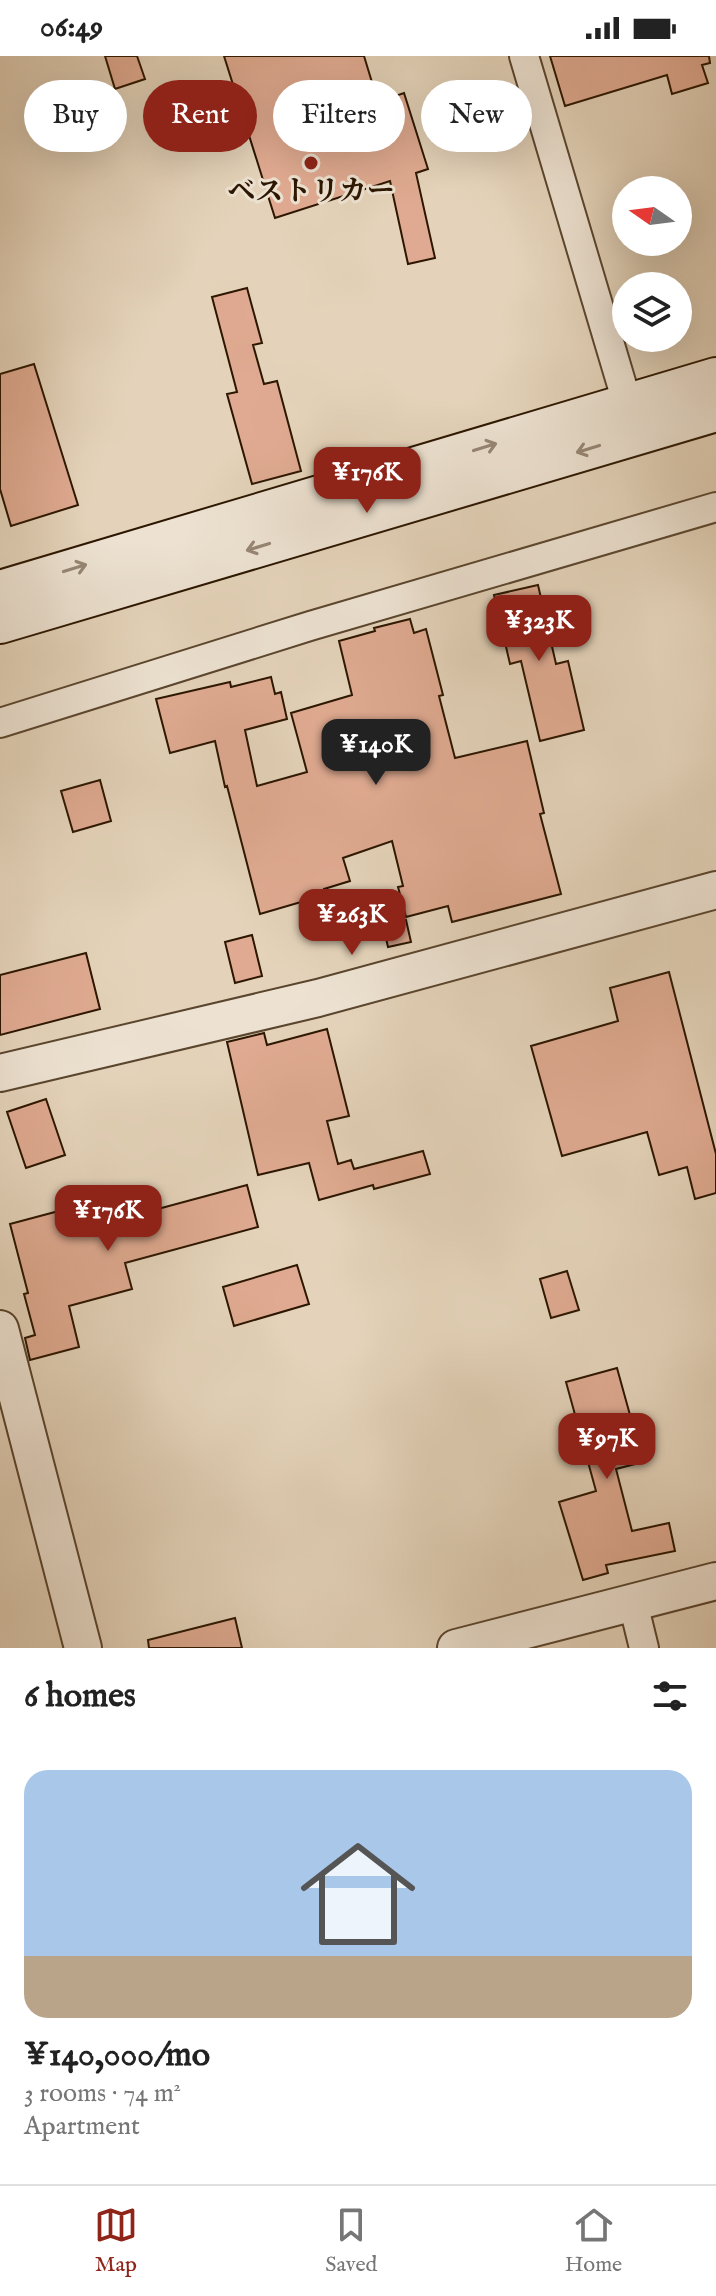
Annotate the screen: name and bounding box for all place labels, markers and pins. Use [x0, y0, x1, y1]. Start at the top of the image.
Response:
marker: ベストリカー [302, 154, 320, 172]
place label: ベストリカー [227, 175, 395, 210]
pin: ¥176K [311, 447, 423, 515]
pin: ¥323K [483, 595, 595, 663]
pin: ¥140K [320, 719, 432, 787]
pin: ¥263K [296, 889, 408, 957]
pin: ¥176K [52, 1185, 164, 1253]
pin: ¥97K [560, 1413, 654, 1481]

